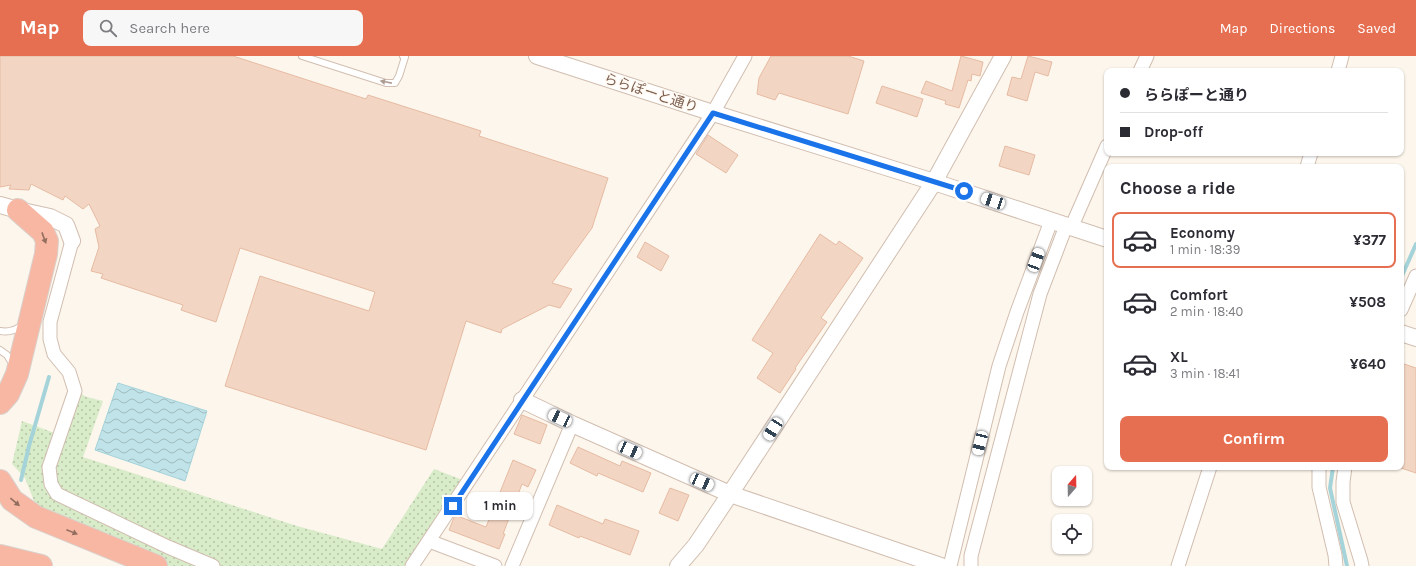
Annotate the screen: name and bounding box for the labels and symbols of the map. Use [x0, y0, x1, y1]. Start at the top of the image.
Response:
street label: ららぽーと通り [602, 70, 700, 116]
one-way arrow [380, 78, 392, 84]
route start [955, 182, 973, 200]
car [980, 191, 1006, 211]
one-way arrow [42, 232, 48, 244]
car [1026, 247, 1046, 273]
car [547, 407, 573, 429]
car [761, 416, 785, 442]
car [971, 430, 989, 456]
car [617, 440, 643, 460]
north arrow [1052, 466, 1092, 506]
car [689, 472, 715, 492]
callout: 1 min [467, 492, 533, 520]
one-way arrow [10, 497, 21, 506]
route end [444, 497, 462, 515]
one-way arrow [67, 529, 78, 535]

